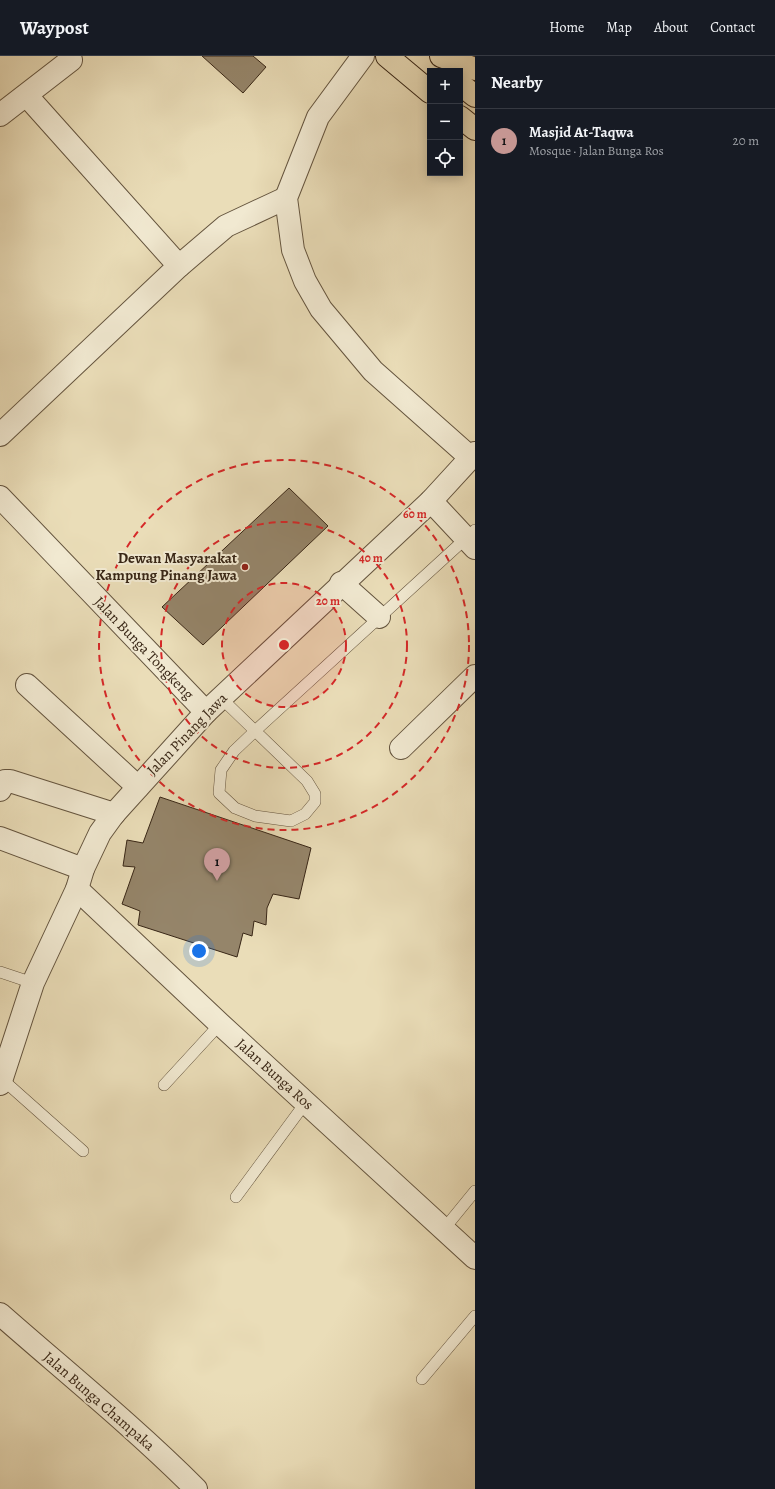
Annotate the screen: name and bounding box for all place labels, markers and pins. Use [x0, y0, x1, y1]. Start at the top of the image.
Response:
place label: Dewan Masyarakat Kampung Pinang Jawa [95, 548, 238, 585]
marker: Dewan Masyarakat Kampung Pinang Jawa [240, 562, 250, 572]
centre of rings [277, 638, 291, 652]
pin: 1 [204, 848, 230, 881]

